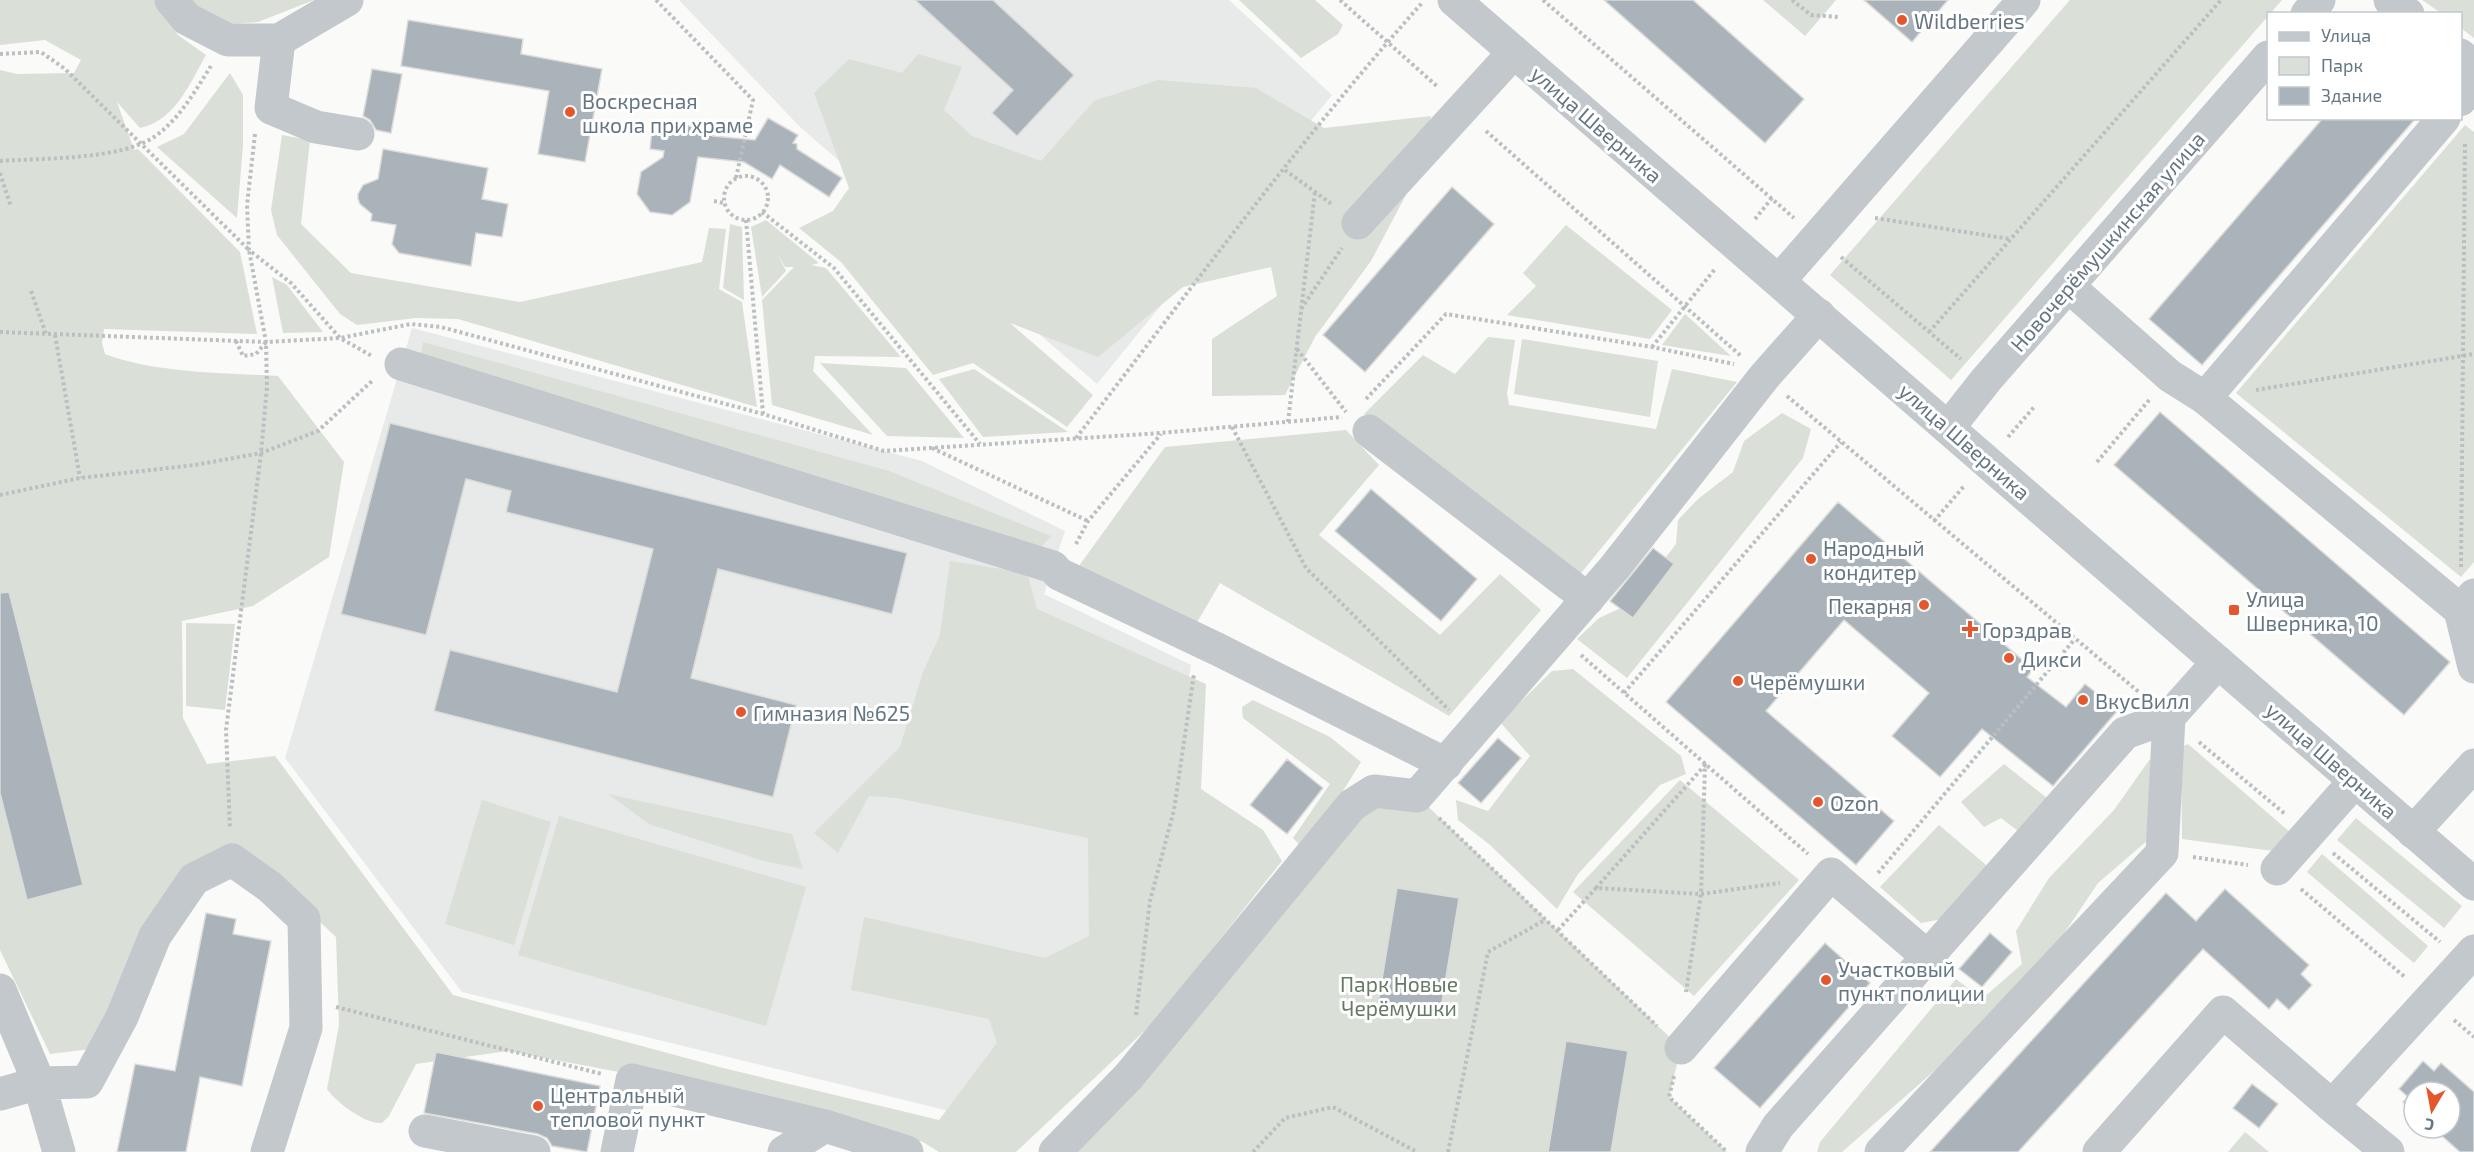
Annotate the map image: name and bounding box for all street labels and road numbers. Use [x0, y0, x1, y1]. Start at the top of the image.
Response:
street label: улица Шверника [1526, 60, 1668, 188]
street label: Новочерёмушкинская улица [2005, 126, 2210, 357]
street label: улица Шверника [1894, 377, 2036, 505]
street label: улица Шверника [2261, 696, 2403, 824]

